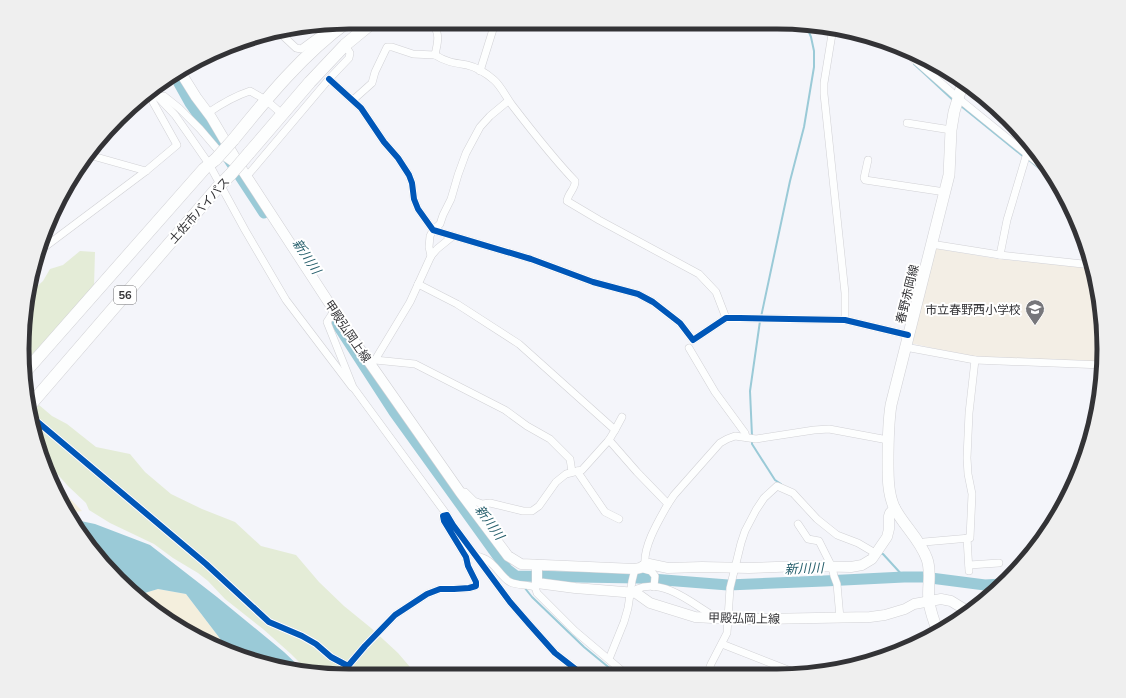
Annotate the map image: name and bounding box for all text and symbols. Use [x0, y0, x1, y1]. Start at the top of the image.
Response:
street label: 土佐市バイパス [165, 174, 233, 246]
water label: 新川川 [289, 235, 326, 278]
street label: 春野赤岡線 [892, 263, 922, 325]
road number: 56 [114, 286, 136, 304]
street label: 甲殿弘岡上線 [322, 297, 374, 365]
school or university icon: 市立春野西小学校 [1024, 298, 1046, 326]
place label: 市立春野西小学校 [925, 302, 1021, 317]
water label: 新川川 [472, 502, 509, 544]
water label: 新川川 [784, 559, 826, 577]
street label: 甲殿弘岡上線 [708, 610, 780, 626]

